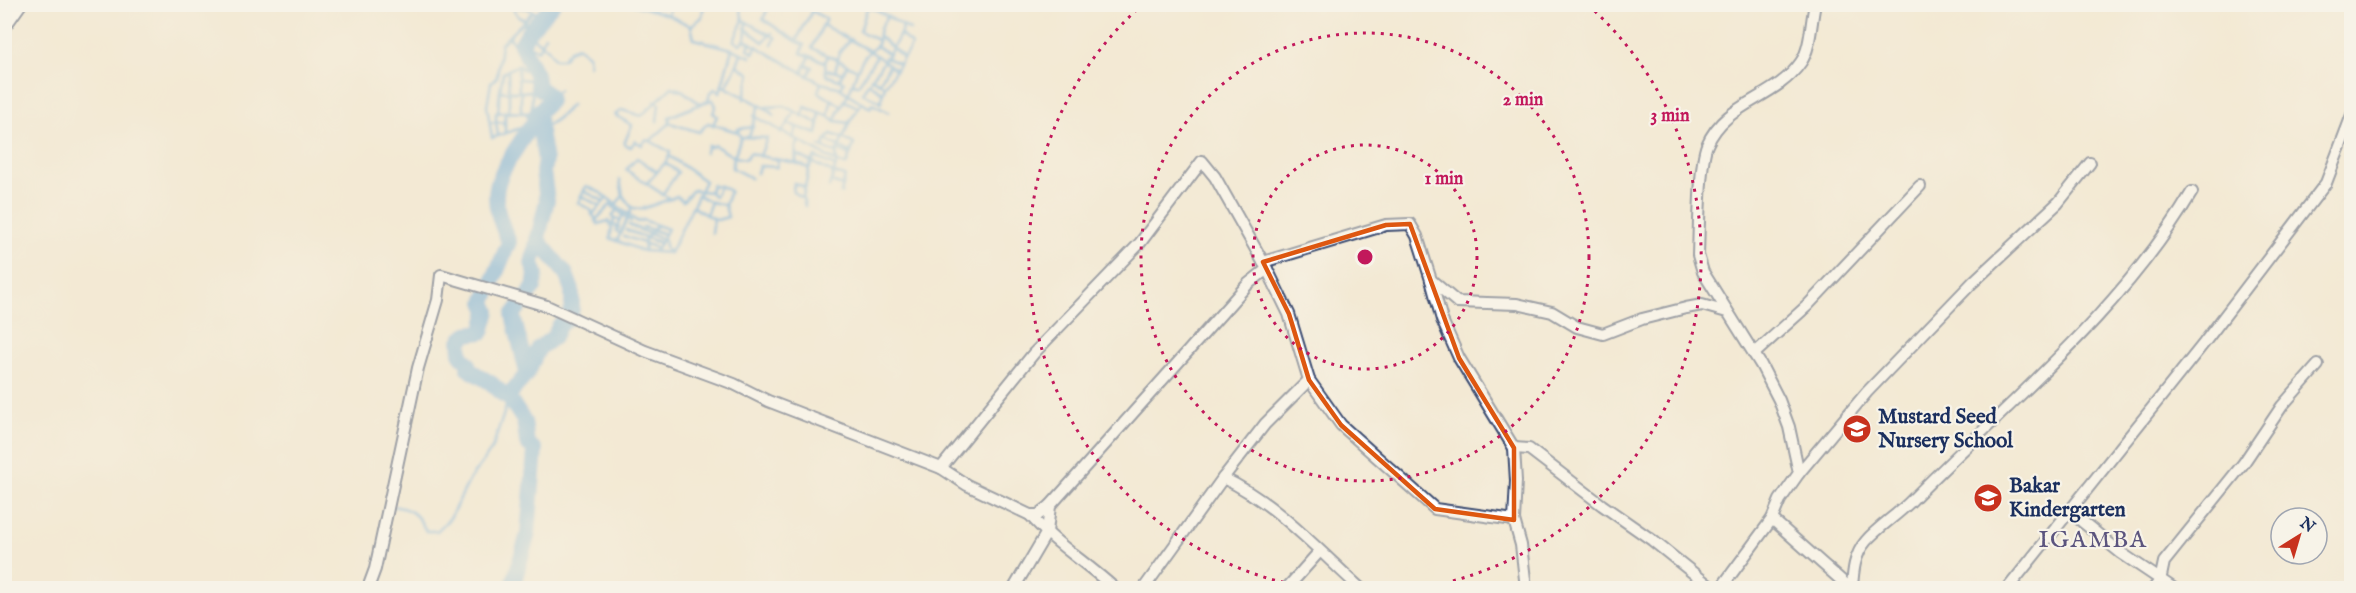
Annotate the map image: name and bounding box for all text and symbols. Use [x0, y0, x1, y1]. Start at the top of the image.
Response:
text: 2 min [1503, 89, 1544, 112]
text: 3 min [1651, 105, 1690, 128]
text: 1 min [1425, 168, 1464, 191]
centre of rings [1355, 247, 1375, 267]
place label: Mustard Seed Nursery School [1877, 404, 2014, 455]
school or university icon: Mustard Seed Nursery School [1841, 413, 1873, 445]
place label: Bakar Kindergarten [2009, 473, 2126, 524]
school or university icon: Bakar Kindergarten [1972, 482, 2004, 514]
north arrow [2269, 506, 2329, 566]
text: N [2294, 513, 2318, 538]
district label: IGAMBA [2039, 525, 2147, 556]

